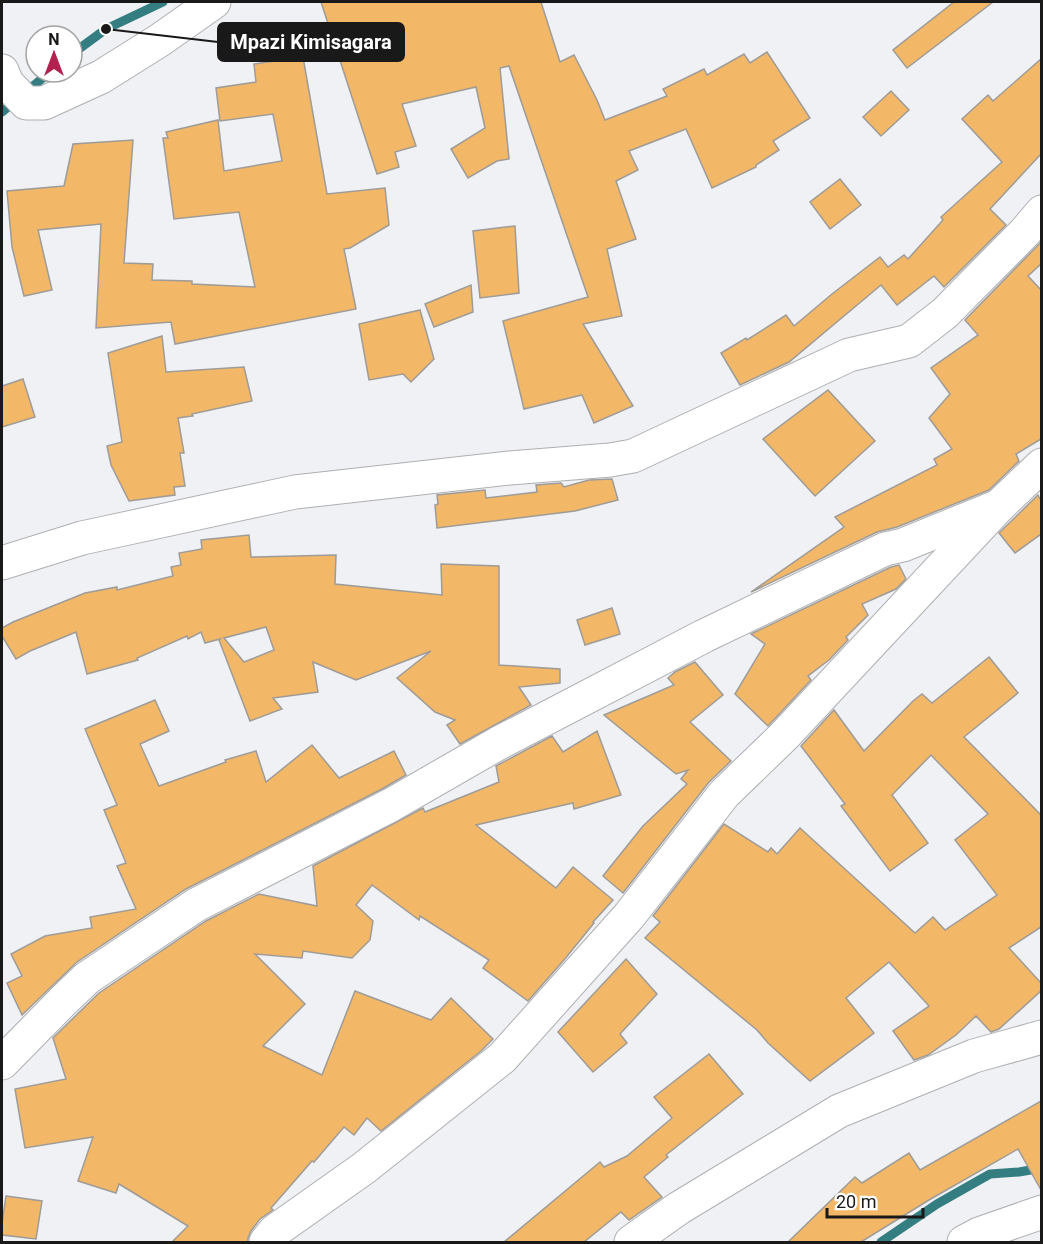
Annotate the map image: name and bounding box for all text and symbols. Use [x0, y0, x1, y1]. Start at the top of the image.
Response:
callout: Mpazi Kimisagara [218, 23, 404, 61]
north arrow [24, 24, 84, 84]
text: N [48, 30, 60, 49]
text: Mpazi Kimisagara [230, 30, 392, 54]
scale bar [827, 1181, 923, 1219]
text: 20 m [836, 1191, 876, 1212]

